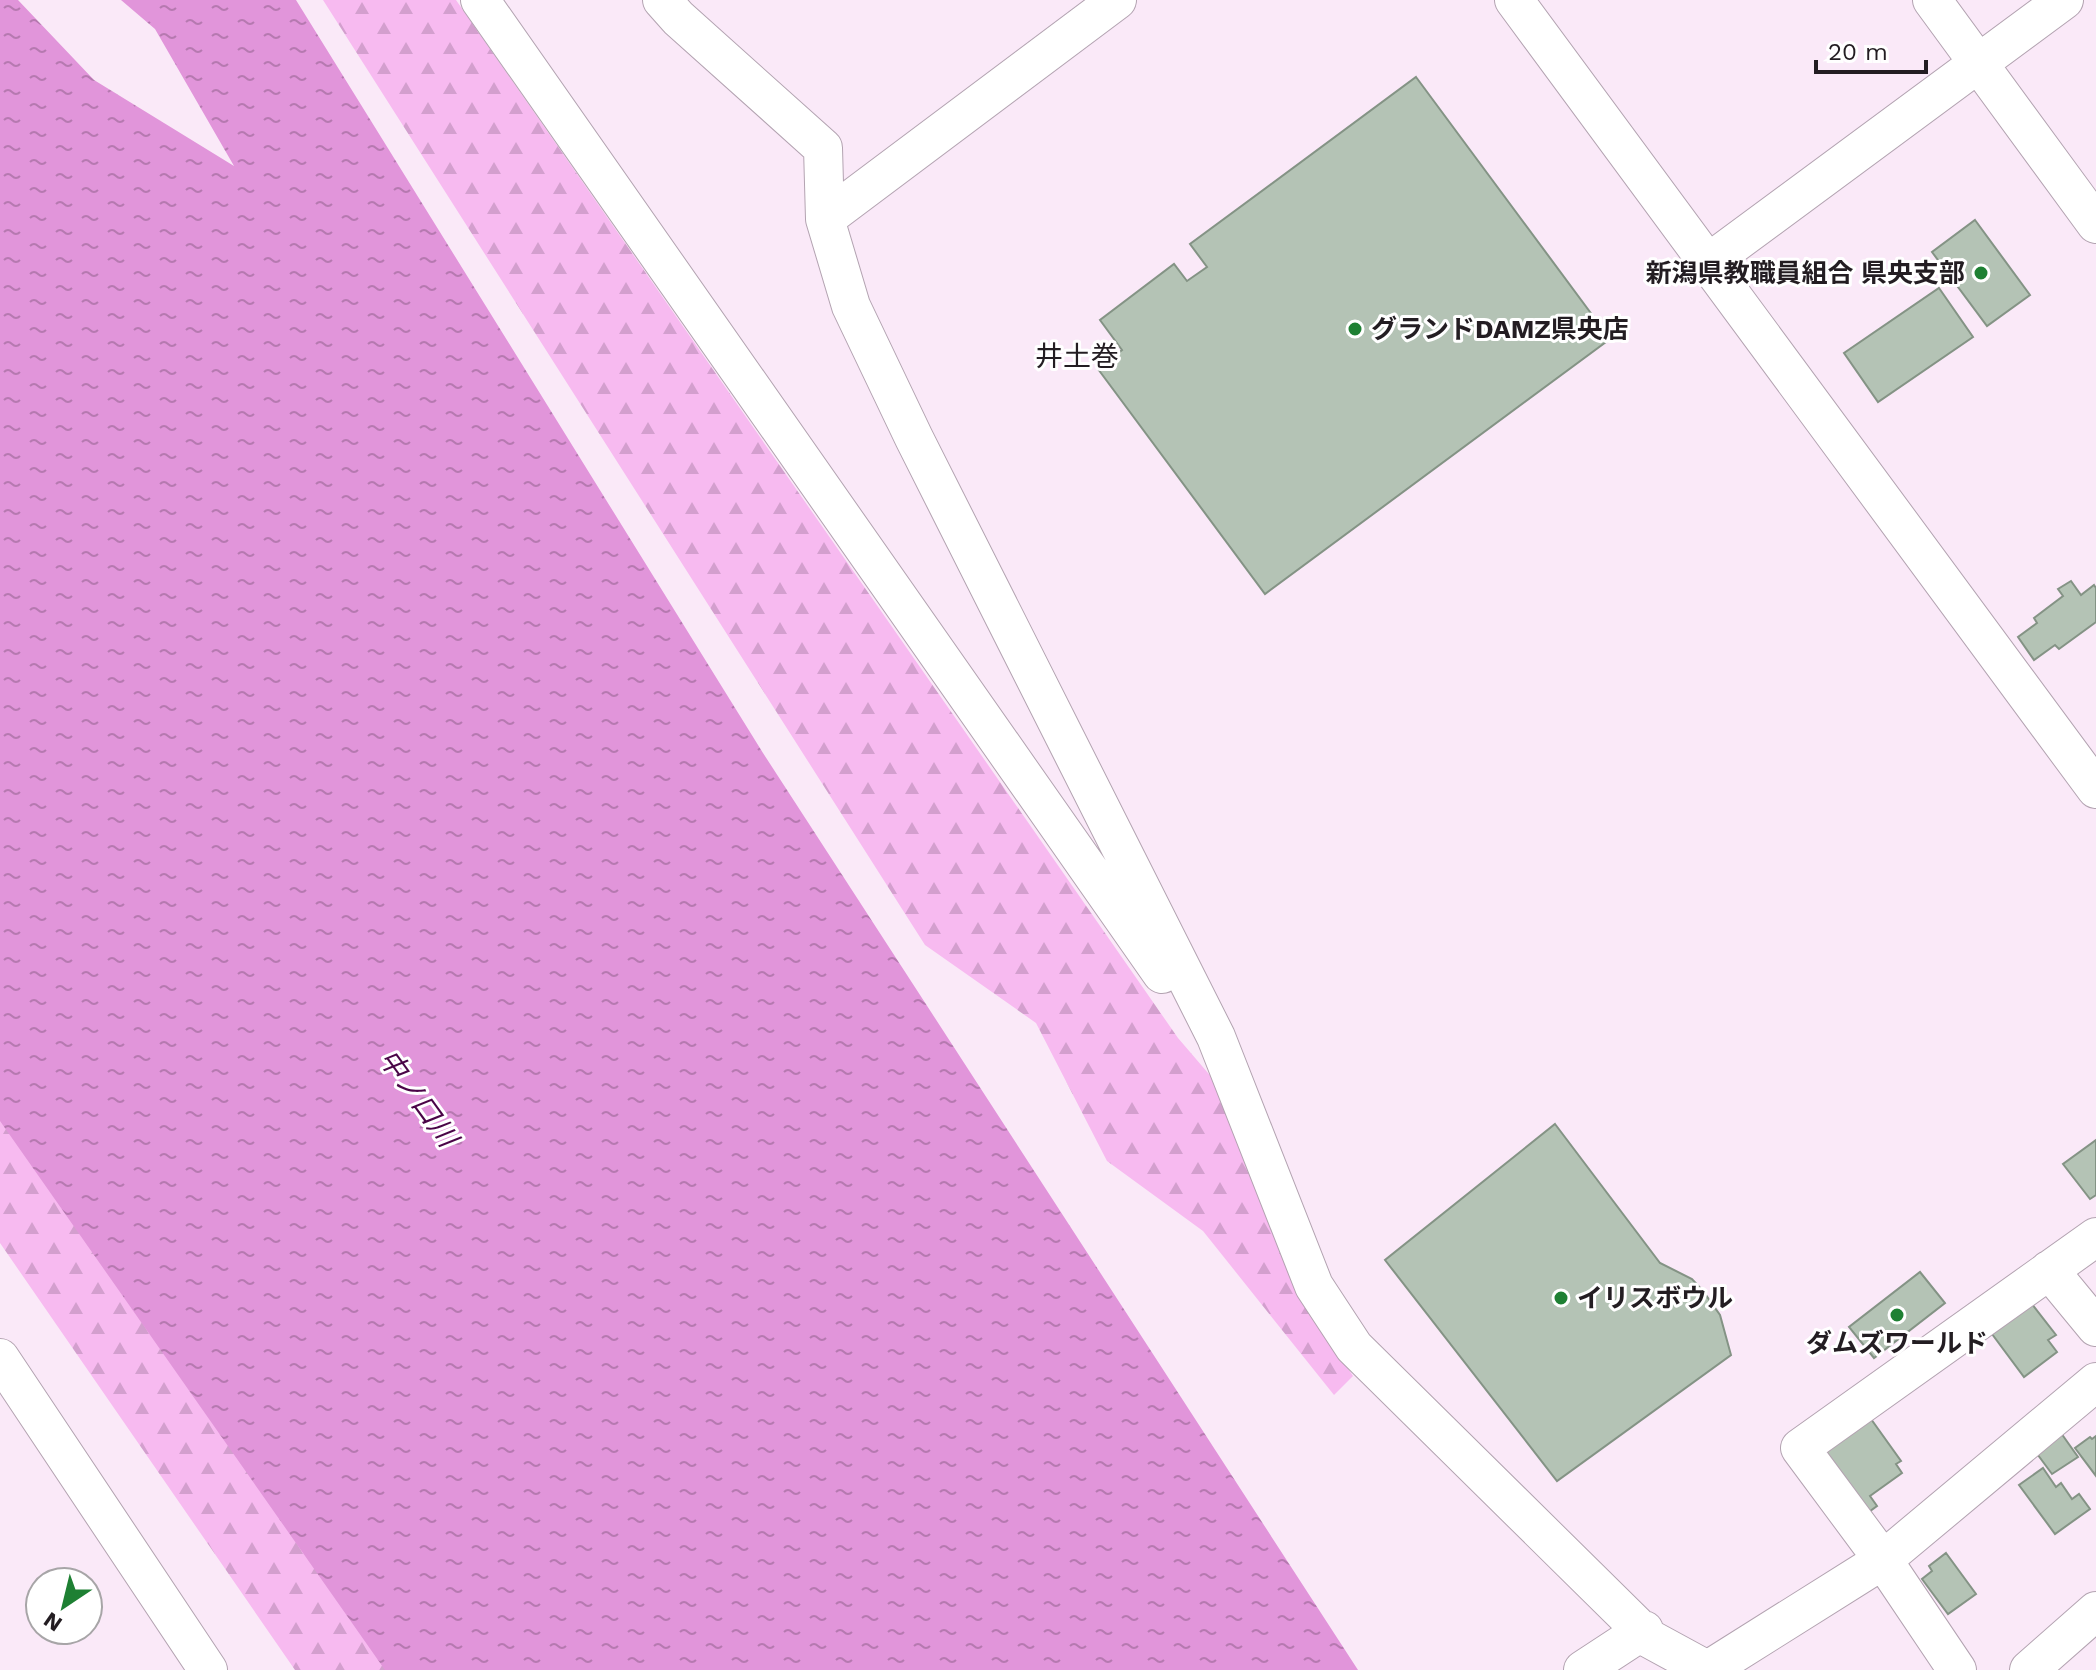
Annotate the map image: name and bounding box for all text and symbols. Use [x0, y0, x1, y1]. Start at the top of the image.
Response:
scale bar [1816, 24, 1926, 74]
text: 20 m [1828, 38, 1888, 66]
place label: 新潟県教職員組合 県央支部 [1646, 258, 1965, 288]
marker: 新潟県教職員組合 県央支部 [1972, 264, 1990, 282]
place label: グランドDAMZ県央店 [1371, 314, 1629, 344]
marker: グランドDAMZ県央店 [1346, 320, 1364, 338]
district label: 井土巻 [1035, 340, 1119, 373]
water label: 中ノ口川 [372, 1043, 466, 1155]
place label: イリスボウル [1577, 1283, 1733, 1313]
marker: イリスボウル [1552, 1289, 1570, 1307]
marker: ダムズワールド [1888, 1306, 1906, 1324]
place label: ダムズワールド [1806, 1328, 1988, 1358]
north arrow [24, 1566, 104, 1646]
text: N [39, 1607, 67, 1637]

